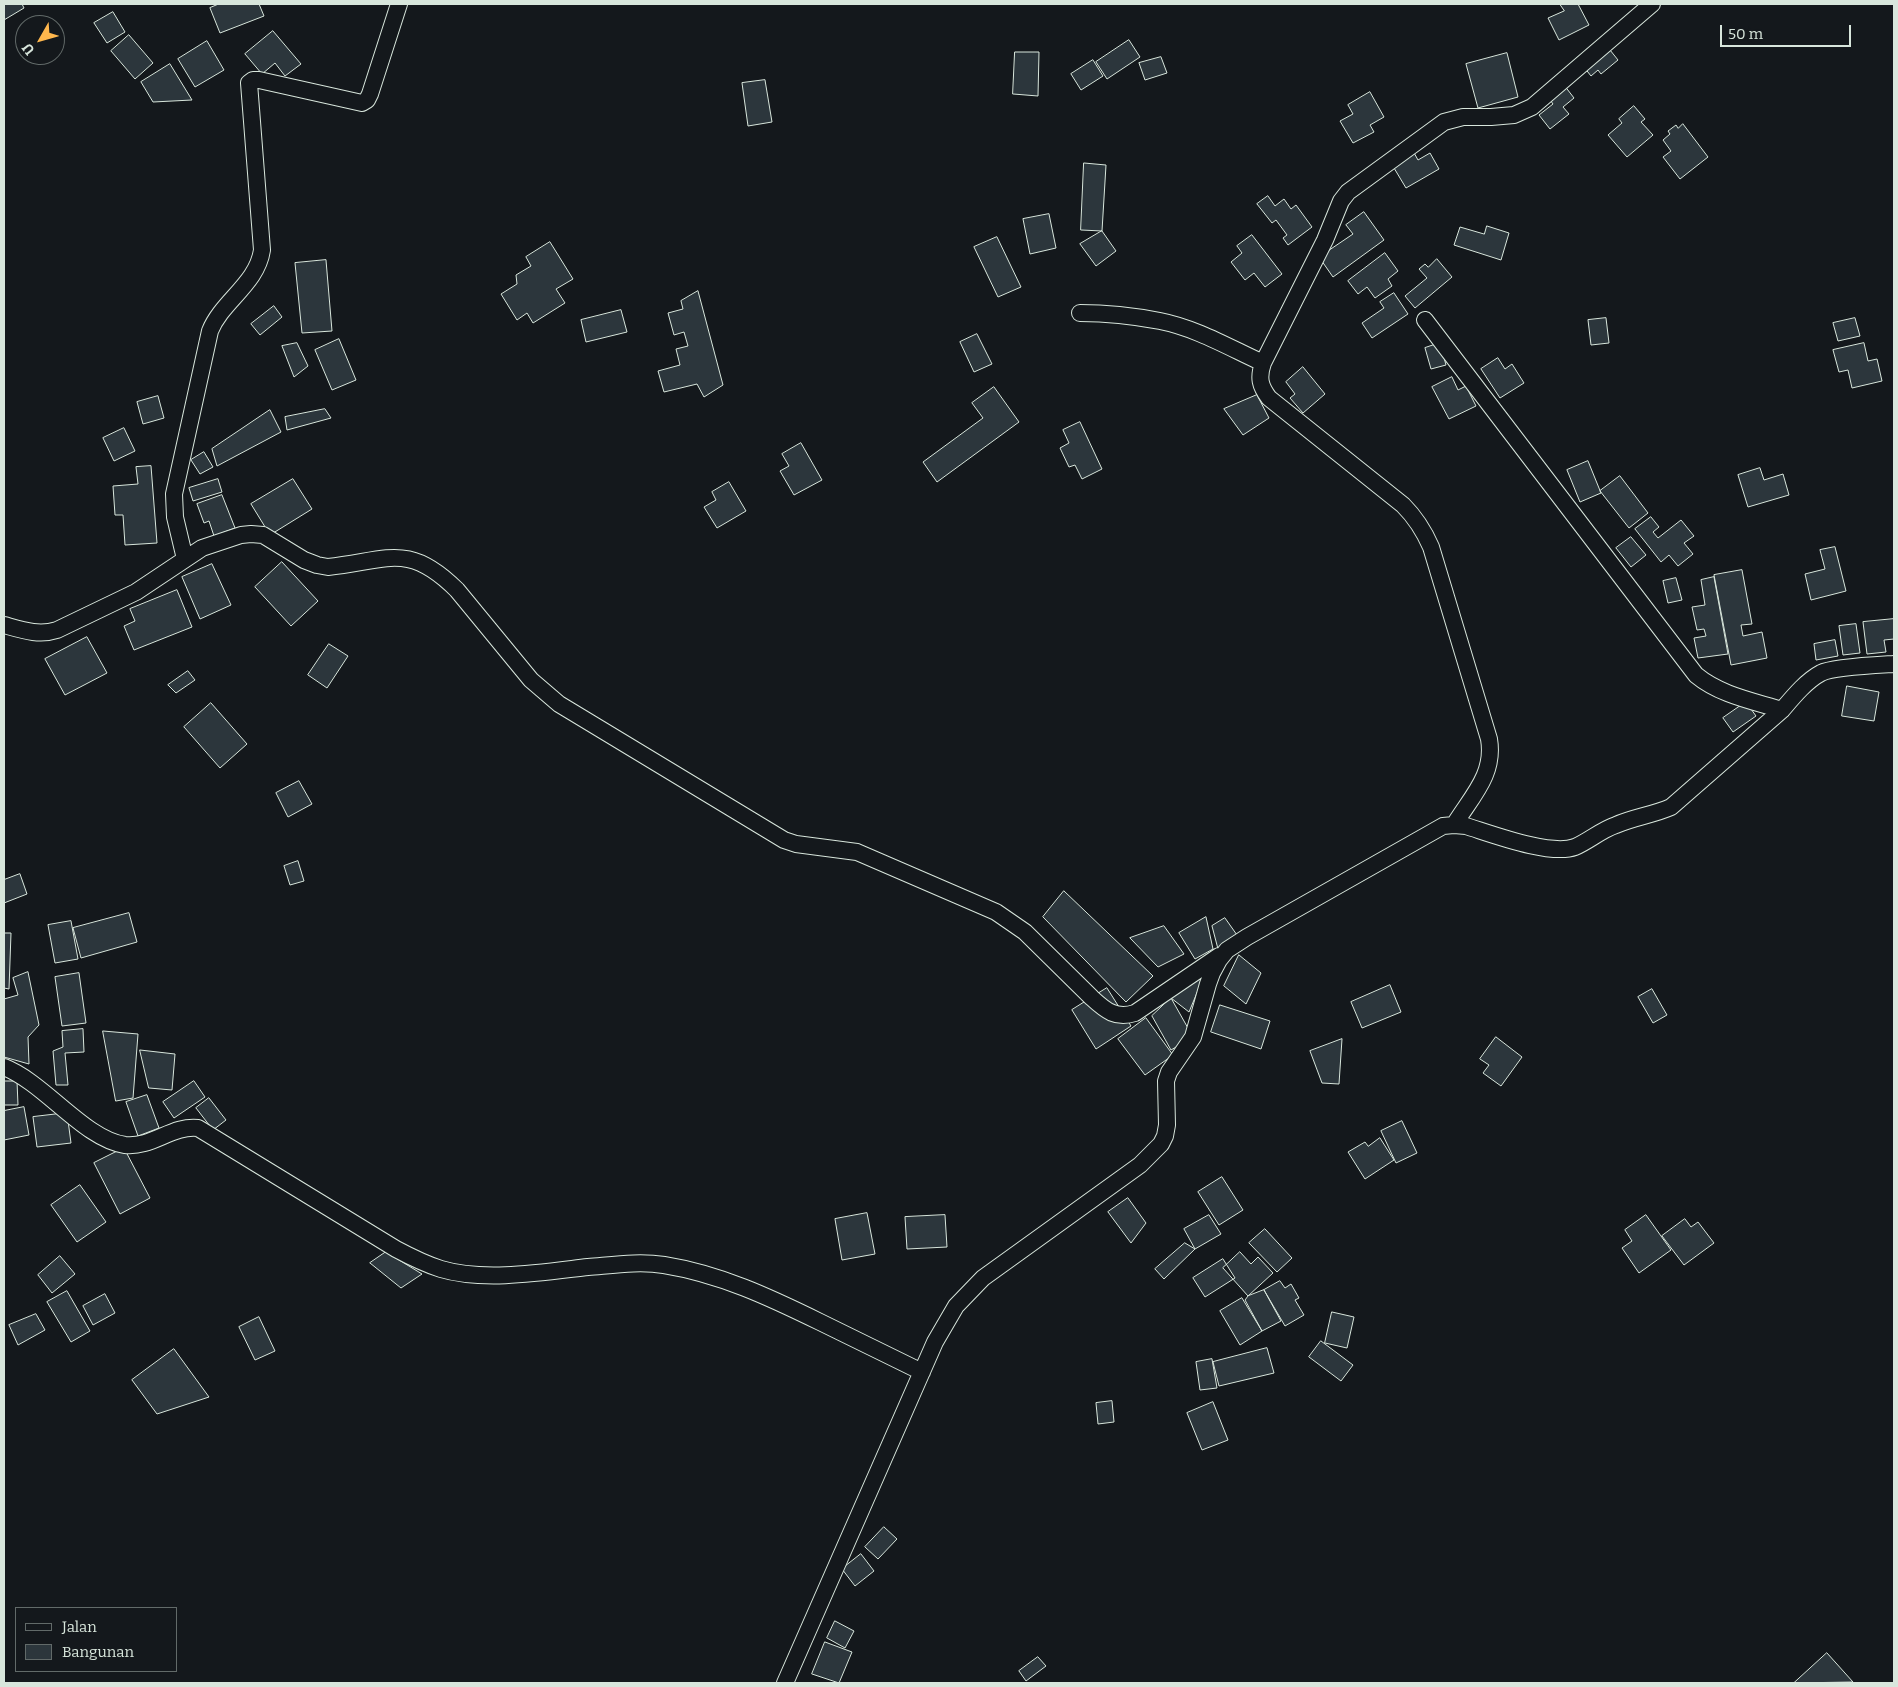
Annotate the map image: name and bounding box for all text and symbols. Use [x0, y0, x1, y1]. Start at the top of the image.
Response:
north arrow [15, 15, 65, 65]
scale bar [1723, 15, 1854, 47]
text: 50 m [1728, 25, 1763, 43]
text: U [19, 40, 38, 58]
legend [15, 1607, 178, 1672]
text: Jalan [62, 1618, 97, 1636]
text: Bangunan [62, 1643, 134, 1661]

